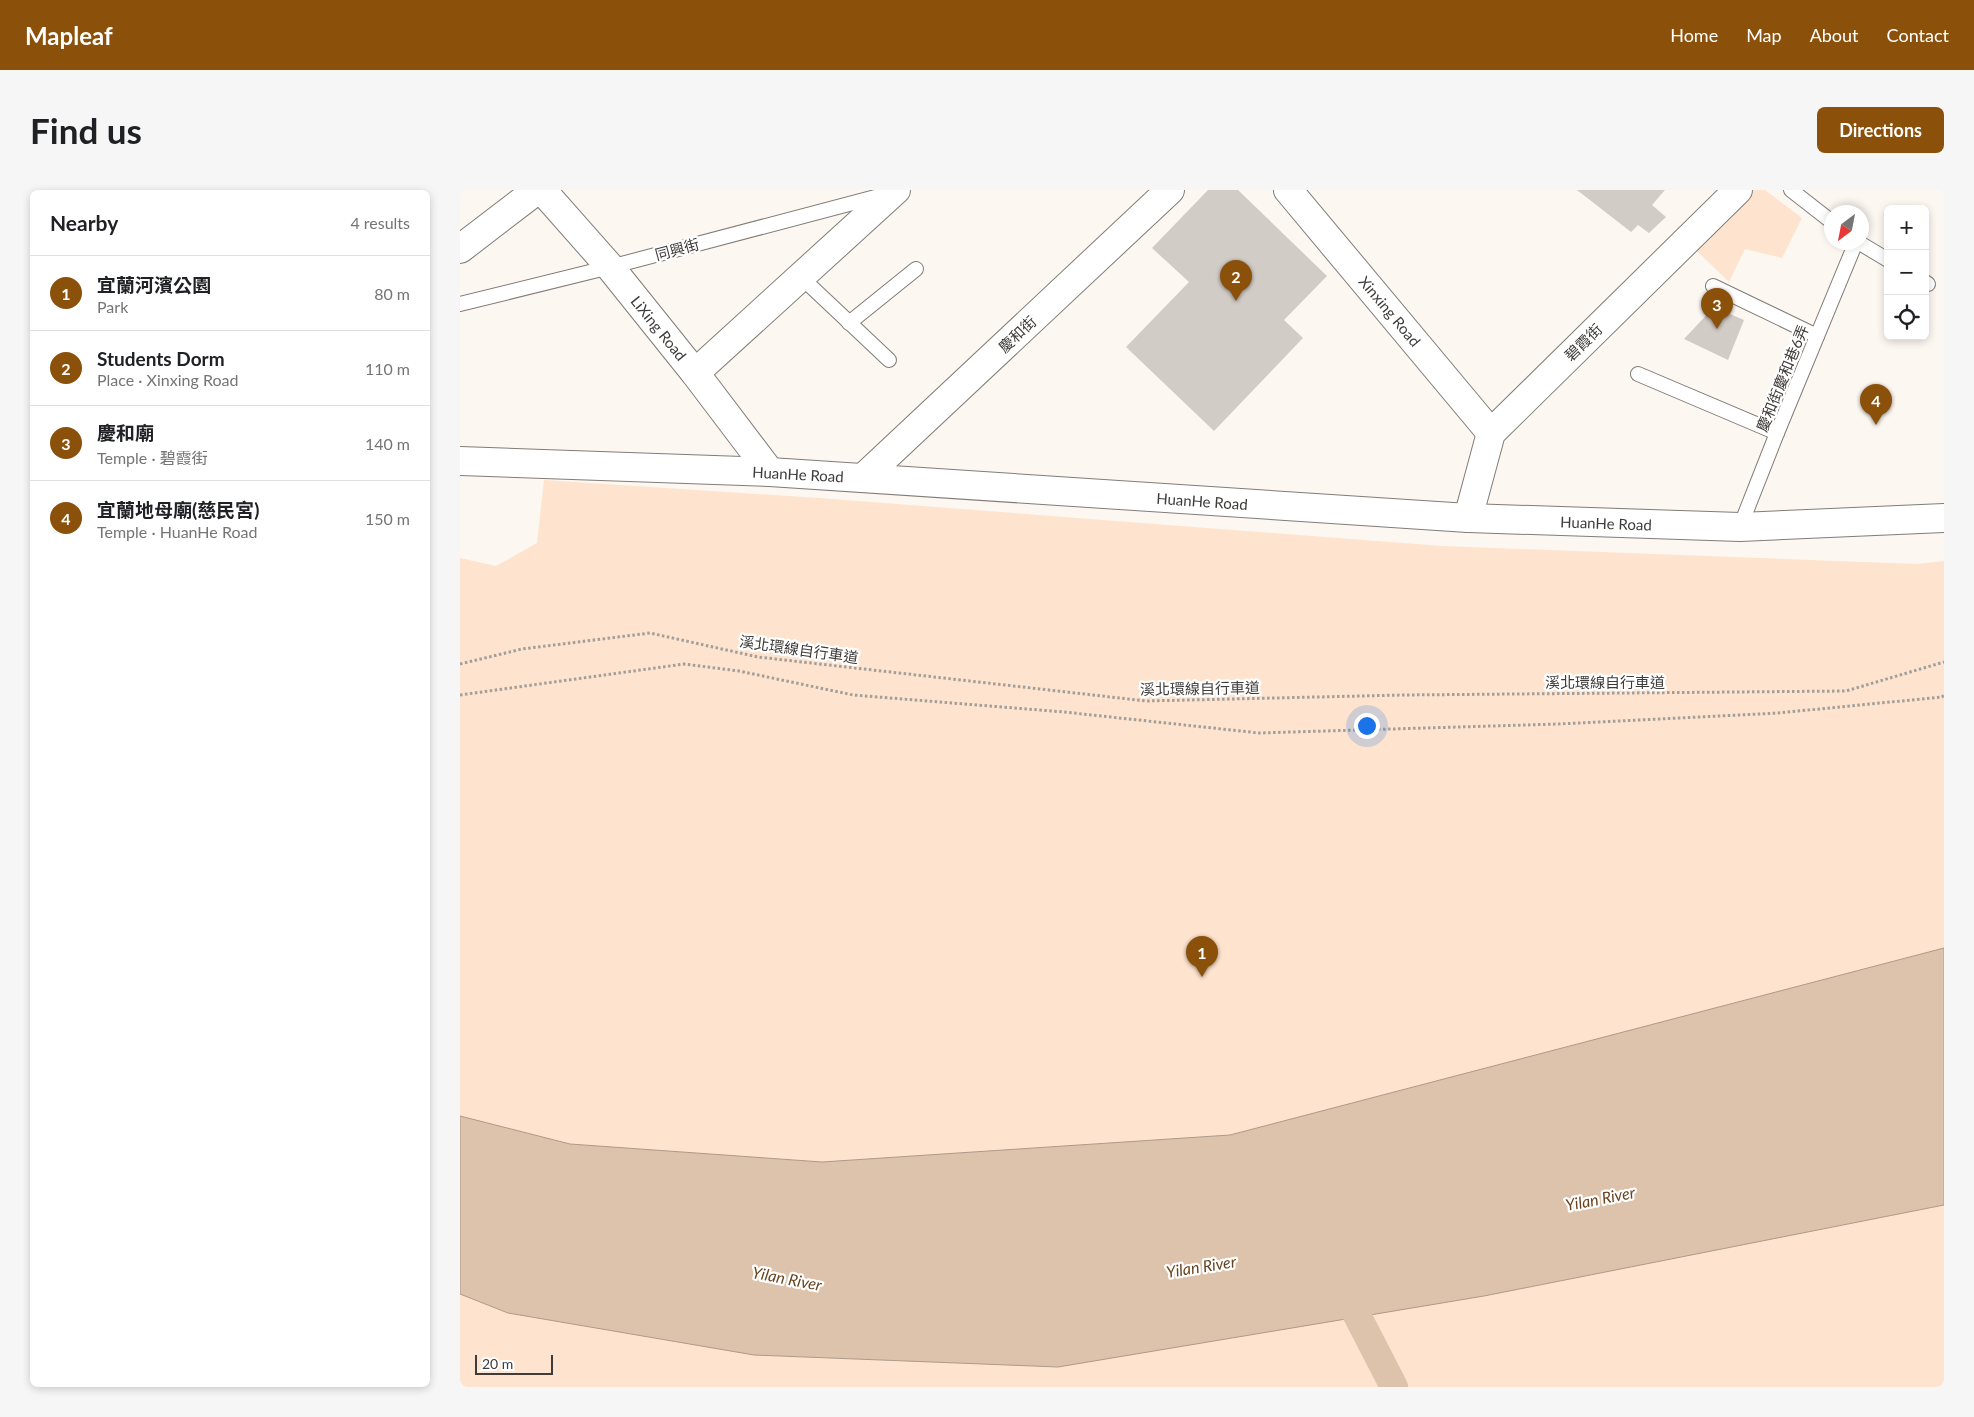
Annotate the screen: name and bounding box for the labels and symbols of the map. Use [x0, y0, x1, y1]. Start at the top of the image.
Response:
north arrow [1824, 205, 1869, 250]
street label: 同興街 [653, 234, 701, 264]
pin: 2 [1220, 260, 1252, 301]
street label: Xinxing Road [1355, 272, 1425, 350]
pin: 3 [1701, 288, 1733, 329]
street label: LiXing Road [627, 292, 691, 364]
street label: 慶和街 [994, 312, 1040, 356]
street label: 碧霞街 [1561, 320, 1605, 364]
street label: 慶和街慶和巷6弄 [1752, 322, 1812, 434]
pin: 4 [1860, 384, 1892, 425]
street label: HuanHe Road [752, 463, 844, 485]
street label: HuanHe Road [1156, 489, 1248, 513]
street label: HuanHe Road [1560, 512, 1652, 534]
street label: 溪北環線自行車道 [738, 632, 860, 666]
street label: 溪北環線自行車道 [1545, 673, 1665, 691]
street label: 溪北環線自行車道 [1140, 678, 1260, 698]
your location [1354, 713, 1380, 739]
pin: 1 [1186, 936, 1218, 977]
water label: Yilan River [1564, 1182, 1637, 1214]
water label: Yilan River [1165, 1251, 1238, 1281]
water label: Yilan River [751, 1262, 824, 1294]
scale bar [475, 1352, 552, 1375]

